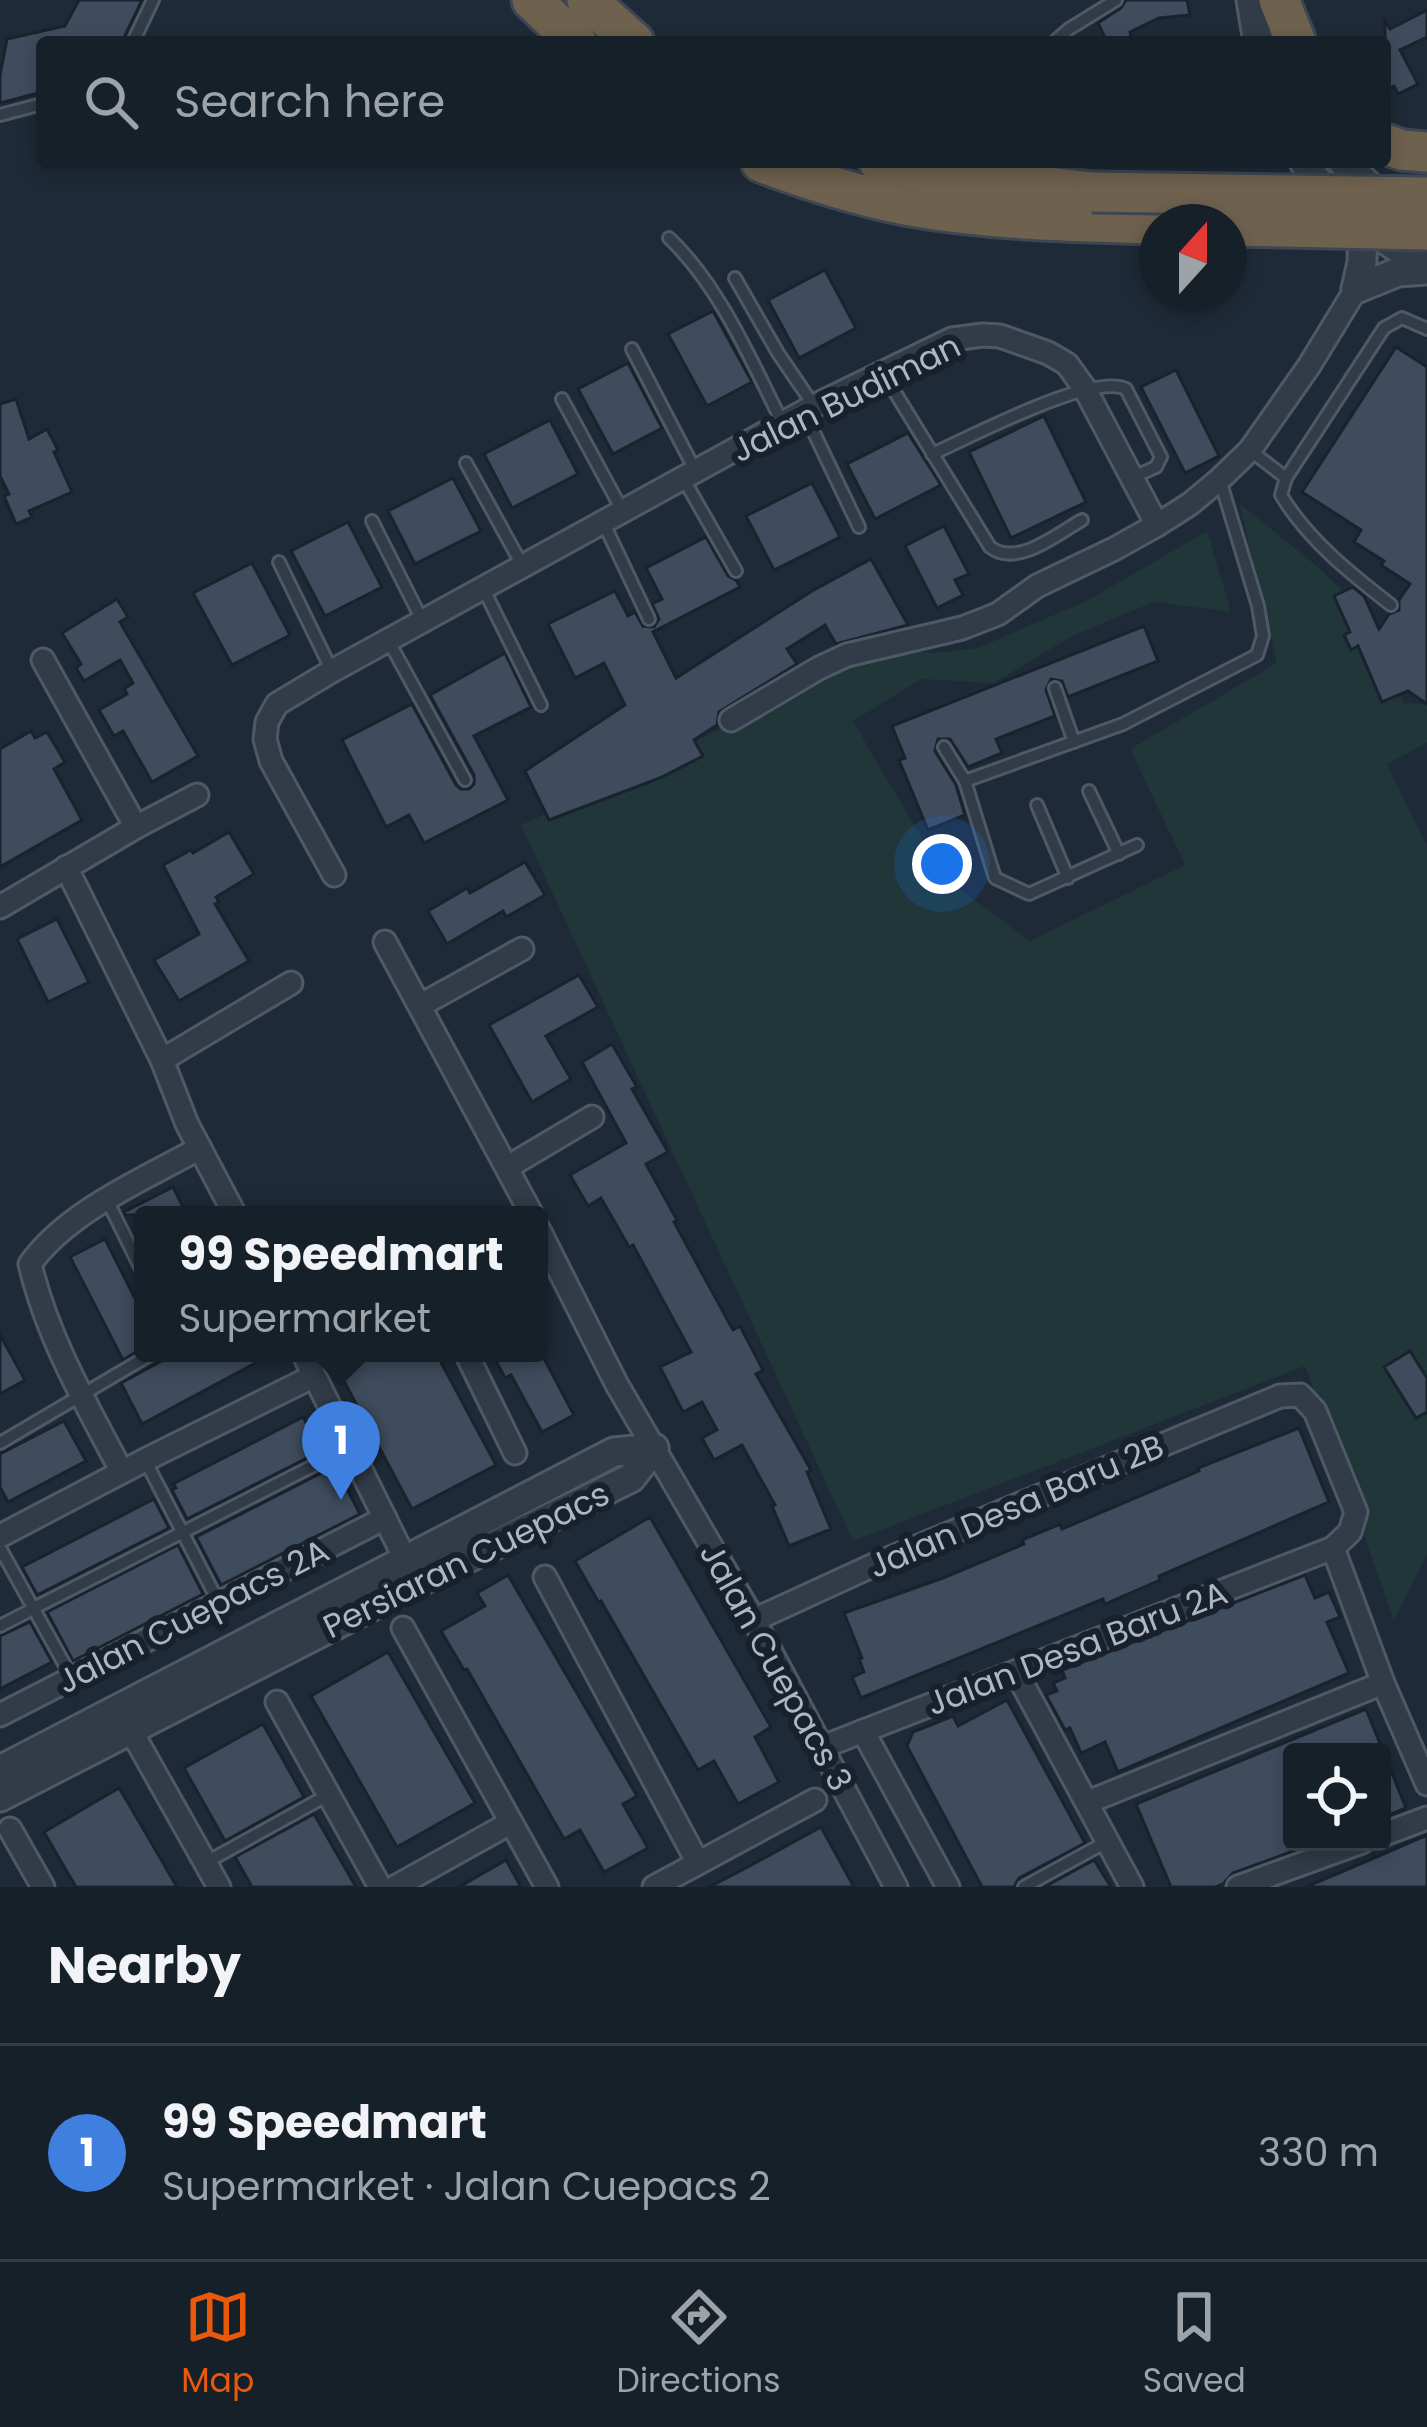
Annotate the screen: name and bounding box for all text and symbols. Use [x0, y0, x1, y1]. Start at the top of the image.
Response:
search box [36, 36, 1391, 168]
icon: search [78, 69, 144, 135]
text: Search here [174, 70, 445, 133]
north arrow [1139, 204, 1247, 312]
street label: Jalan Budiman [724, 322, 968, 474]
your location [912, 834, 972, 894]
popup [134, 1206, 548, 1362]
text: 99 Speedmart [179, 1223, 503, 1286]
text: Supermarket [179, 1291, 431, 1346]
pin: 1 [302, 1401, 380, 1500]
street label: Jalan Desa Baru 2B [861, 1423, 1171, 1589]
street label: Persiaran Cuepacs [315, 1470, 617, 1650]
street label: Jalan Cuepacs 2A [49, 1527, 337, 1705]
street label: Jalan Cuepacs 3 [688, 1534, 864, 1800]
street label: Jalan Desa Baru 2A [920, 1569, 1234, 1727]
map controls [1283, 1743, 1391, 1851]
button: locate [1283, 1743, 1391, 1851]
text: Nearby [48, 1929, 241, 2001]
text: 99 Speedmart [162, 2091, 487, 2154]
text: 1 [80, 2125, 94, 2180]
text: 330 m [1258, 2125, 1379, 2180]
text: Supermarket · Jalan Cuepacs 2 [162, 2159, 771, 2214]
tab: Map [181, 2284, 254, 2406]
tab: Directions [617, 2284, 780, 2406]
tab: Saved [1143, 2284, 1246, 2406]

